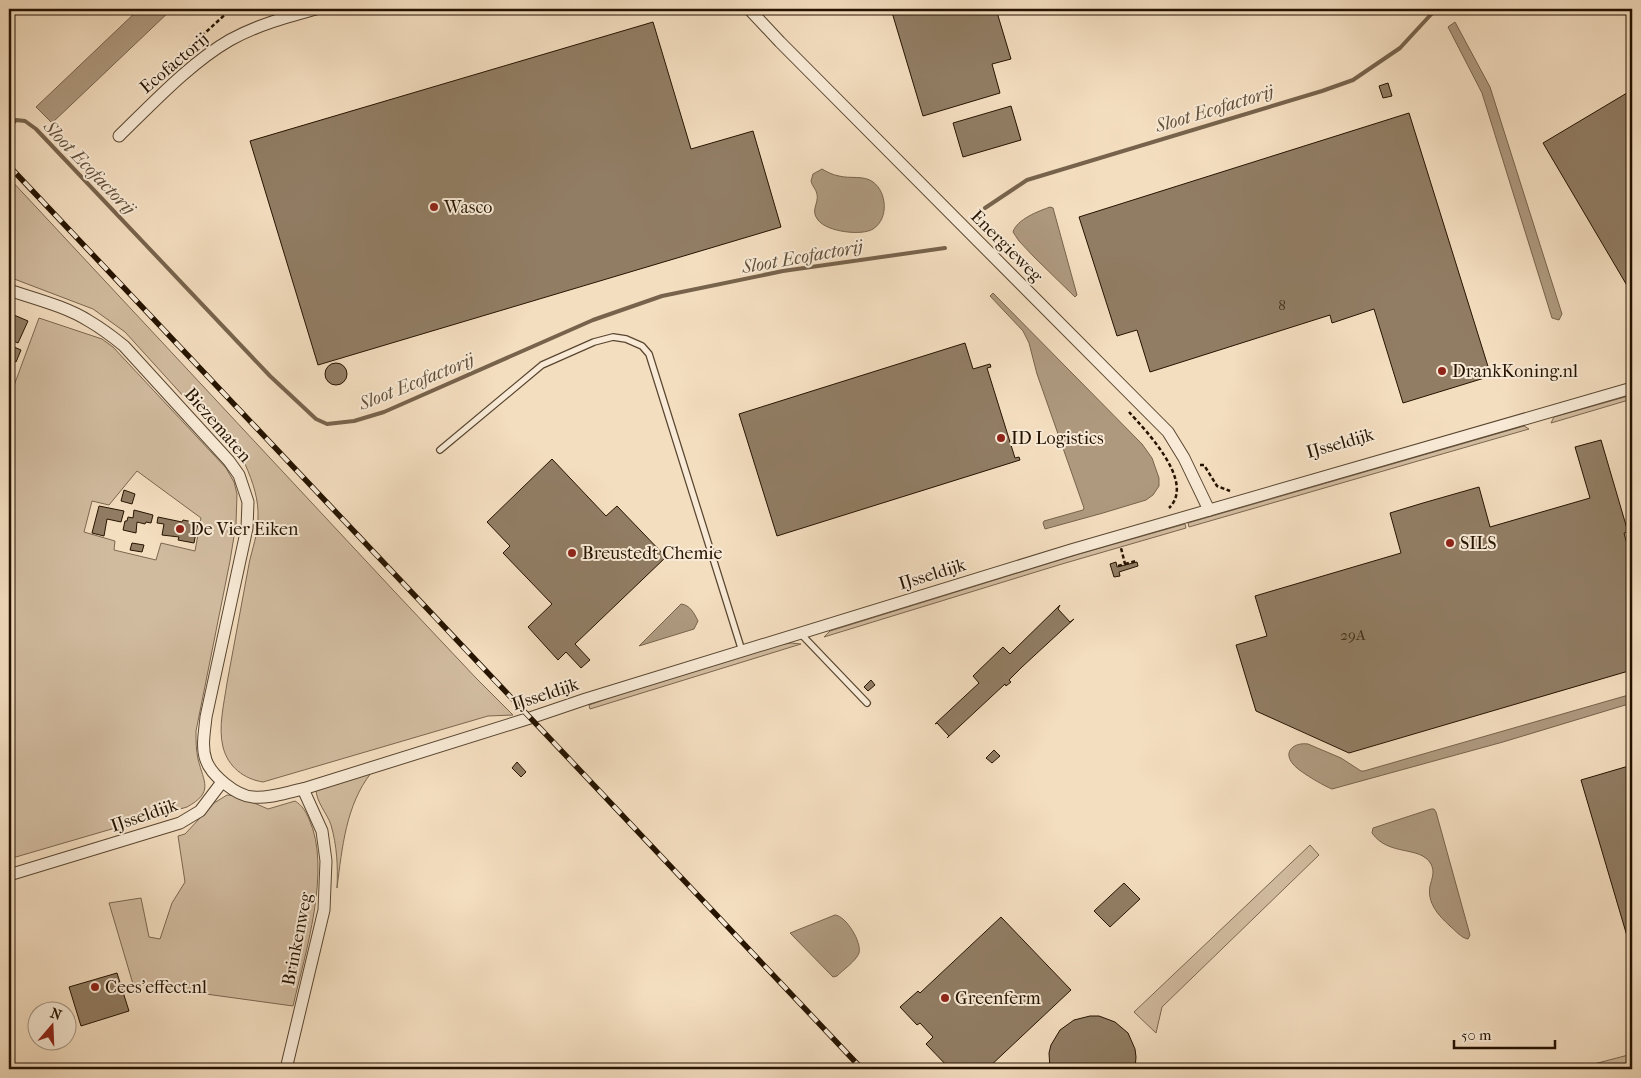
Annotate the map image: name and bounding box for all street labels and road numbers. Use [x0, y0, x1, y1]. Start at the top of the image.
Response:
street label: Ecofactorij [136, 29, 213, 98]
street label: Energieweg [966, 206, 1047, 287]
street label: Biezematen [180, 384, 256, 467]
street label: IJsseldijk [1304, 424, 1377, 463]
street label: IJsseldijk [896, 554, 969, 595]
street label: IJsseldijk [509, 674, 582, 715]
street label: IJsseldijk [108, 794, 181, 837]
street label: Brinkenweg [278, 890, 317, 988]

